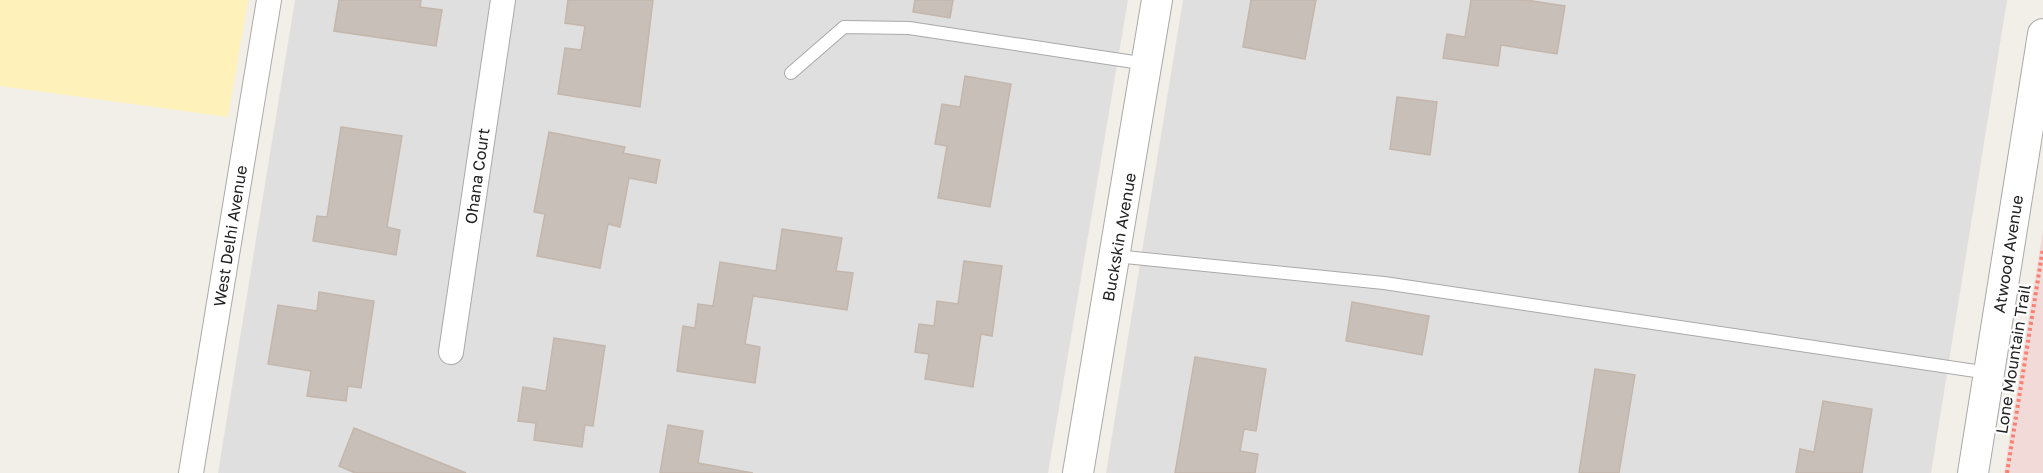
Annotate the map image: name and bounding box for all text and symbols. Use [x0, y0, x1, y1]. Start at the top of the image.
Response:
street label: Ohana Court [460, 127, 494, 225]
street label: West Delhi Avenue [209, 164, 251, 308]
street label: Buckskin Avenue [1098, 171, 1140, 303]
street label: Atwood Avenue [1989, 194, 2027, 314]
street label: Lone Mountain Trail [1991, 283, 2035, 435]

